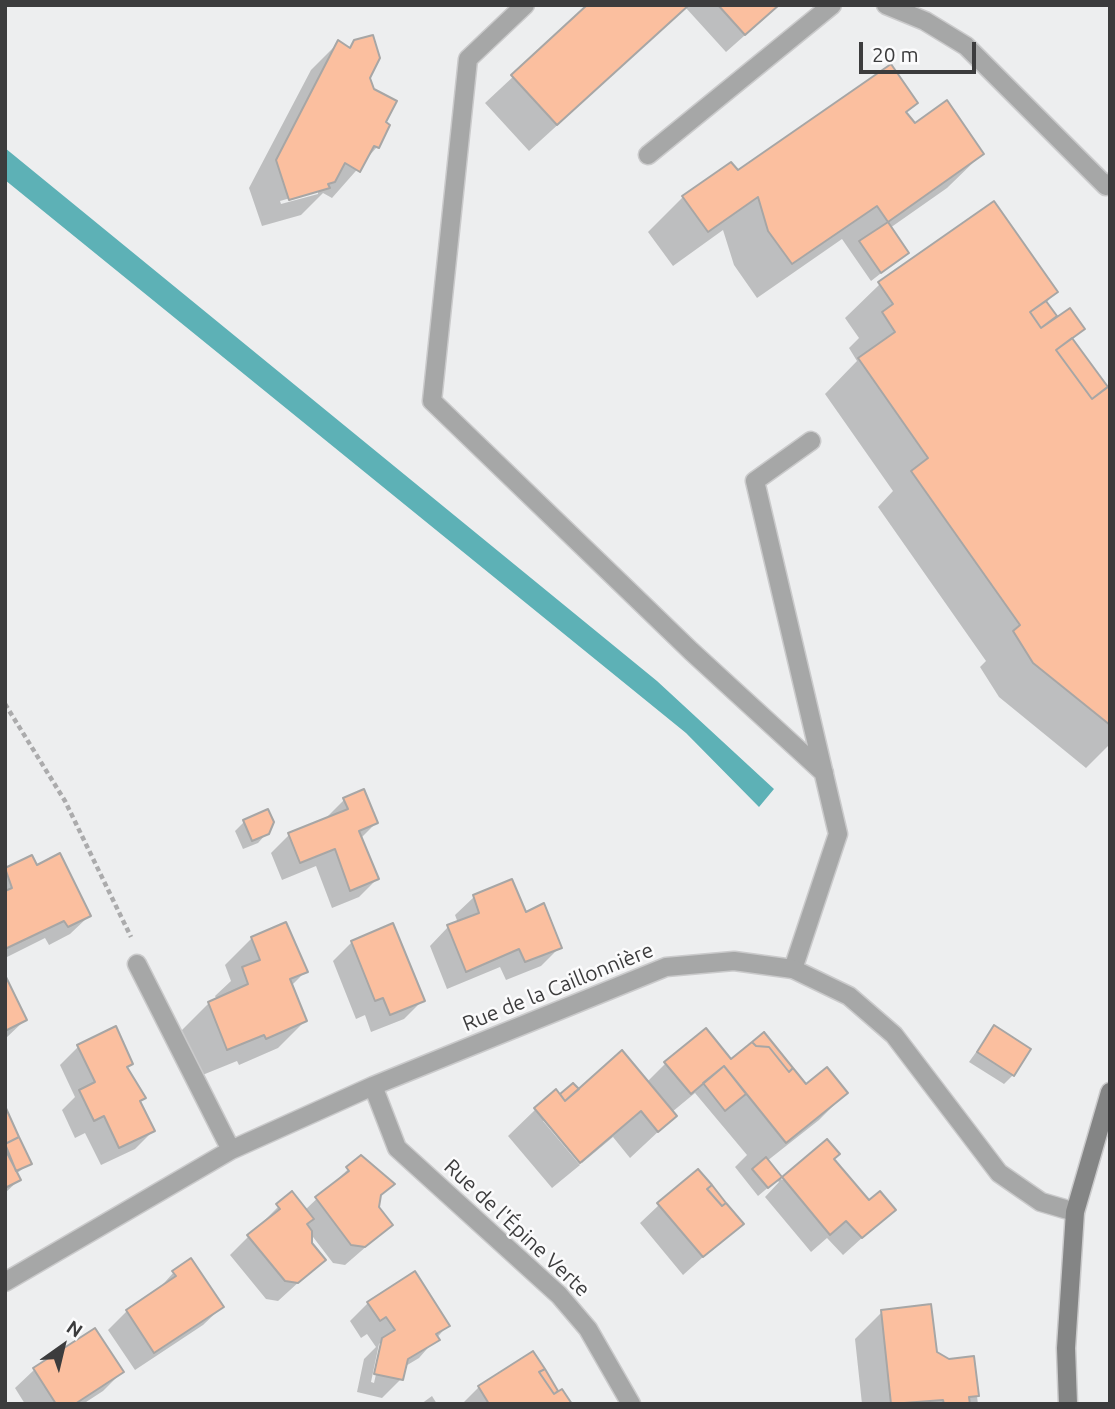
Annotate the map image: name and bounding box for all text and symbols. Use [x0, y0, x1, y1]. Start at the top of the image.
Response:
scale bar [863, 28, 980, 72]
text: 20 m [872, 42, 919, 66]
street label: Rue de la Caillonnière [459, 937, 657, 1037]
street label: Rue de l'Épine Verte [439, 1154, 595, 1302]
north arrow [28, 1311, 98, 1381]
text: N [63, 1316, 87, 1342]

